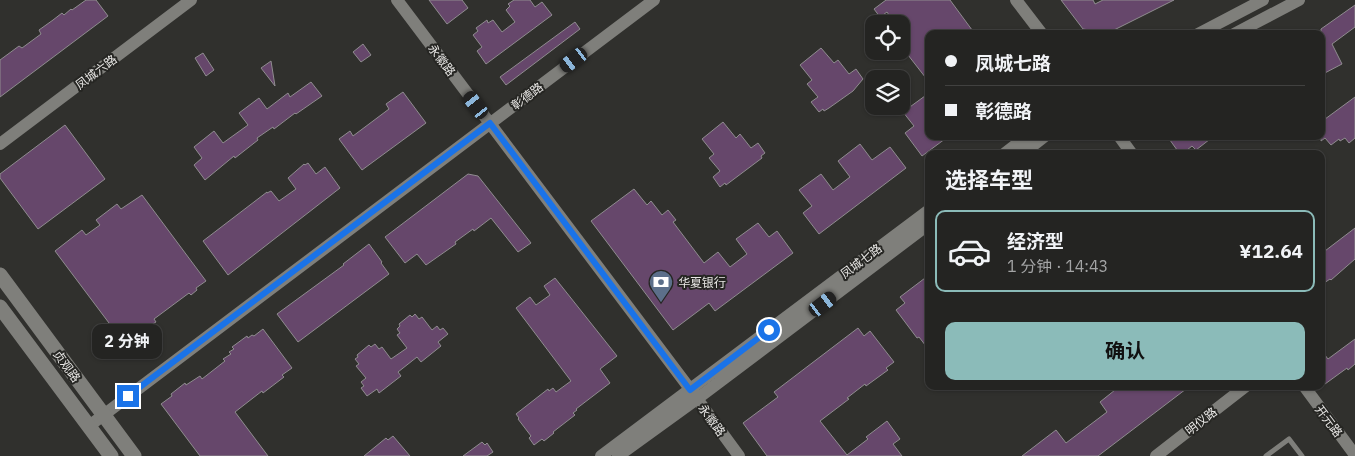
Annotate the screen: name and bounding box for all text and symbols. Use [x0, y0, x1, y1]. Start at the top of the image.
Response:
map controls [865, 15, 910, 115]
button: locate [865, 15, 910, 60]
street label: 永徽路 [425, 41, 459, 79]
car [557, 45, 590, 75]
text: 凤城七路 [975, 51, 1051, 75]
street label: 凤城六路 [72, 52, 120, 92]
button: layers [865, 70, 910, 115]
street label: 彰德路 [508, 79, 546, 113]
car [460, 89, 491, 121]
text: 彰德路 [975, 99, 1032, 123]
text: 选择车型 [945, 165, 1033, 194]
icon: car [947, 229, 992, 274]
text: 经济型 [1007, 229, 1064, 253]
text: ¥12.64 [1239, 239, 1303, 263]
street label: 凤城七路 [837, 241, 885, 281]
text: 1 分钟 · 14:43 [1007, 256, 1108, 276]
bank icon: 华夏银行 [648, 269, 674, 303]
place label: 华夏银行 [678, 275, 726, 290]
car [806, 289, 839, 319]
route start [758, 319, 780, 341]
button: 确认 [945, 322, 1305, 380]
callout: 2 分钟 [93, 324, 163, 358]
text: 2 分钟 [104, 331, 150, 351]
street label: 贞观路 [50, 347, 84, 385]
route end [117, 385, 139, 407]
street label: 永徽路 [695, 401, 729, 439]
street label: 开元路 [1312, 402, 1346, 440]
street label: 明仪路 [1182, 404, 1220, 438]

